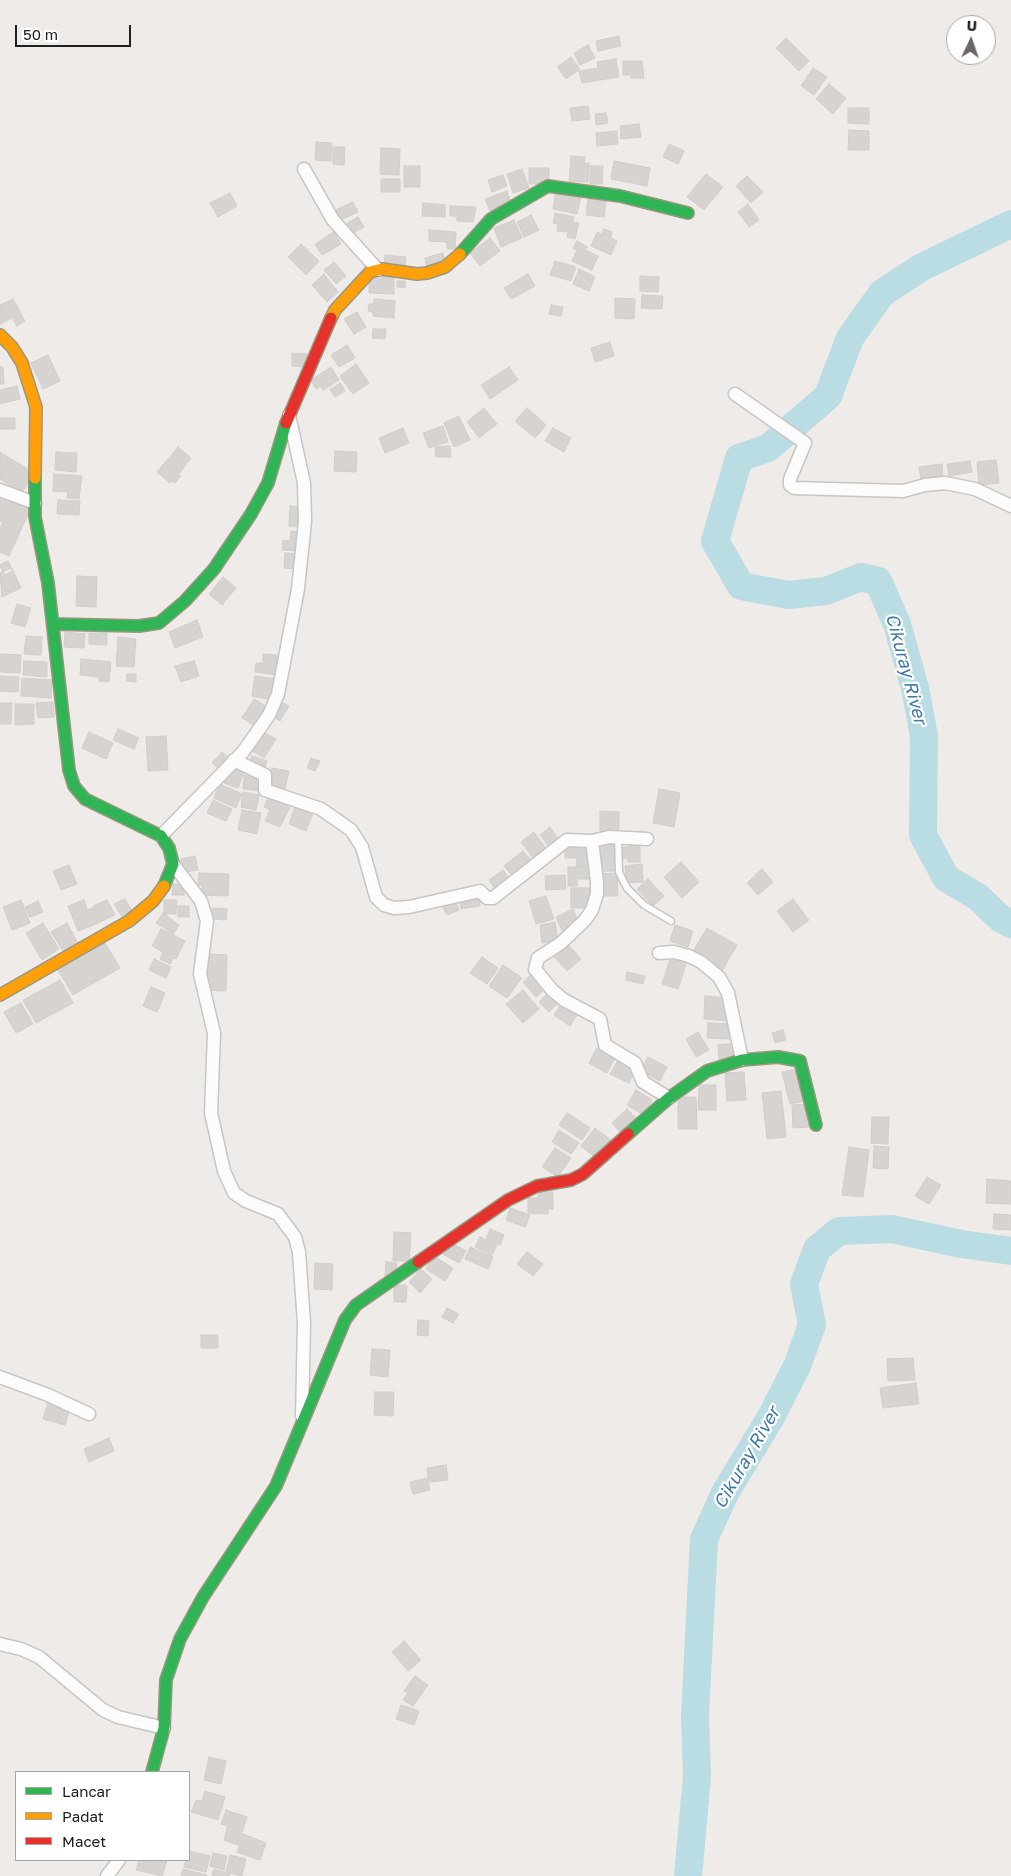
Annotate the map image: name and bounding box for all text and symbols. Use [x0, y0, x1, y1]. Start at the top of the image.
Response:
scale bar [18, 15, 134, 47]
north arrow [946, 15, 996, 65]
text: U [966, 17, 977, 34]
text: 50 m [23, 25, 58, 43]
water label: Cikuray River [881, 611, 931, 727]
water label: Cikuray River [709, 1403, 785, 1513]
legend [15, 1771, 190, 1861]
text: Lancar [62, 1782, 111, 1800]
text: Padat [62, 1807, 104, 1825]
text: Macet [62, 1832, 106, 1850]

